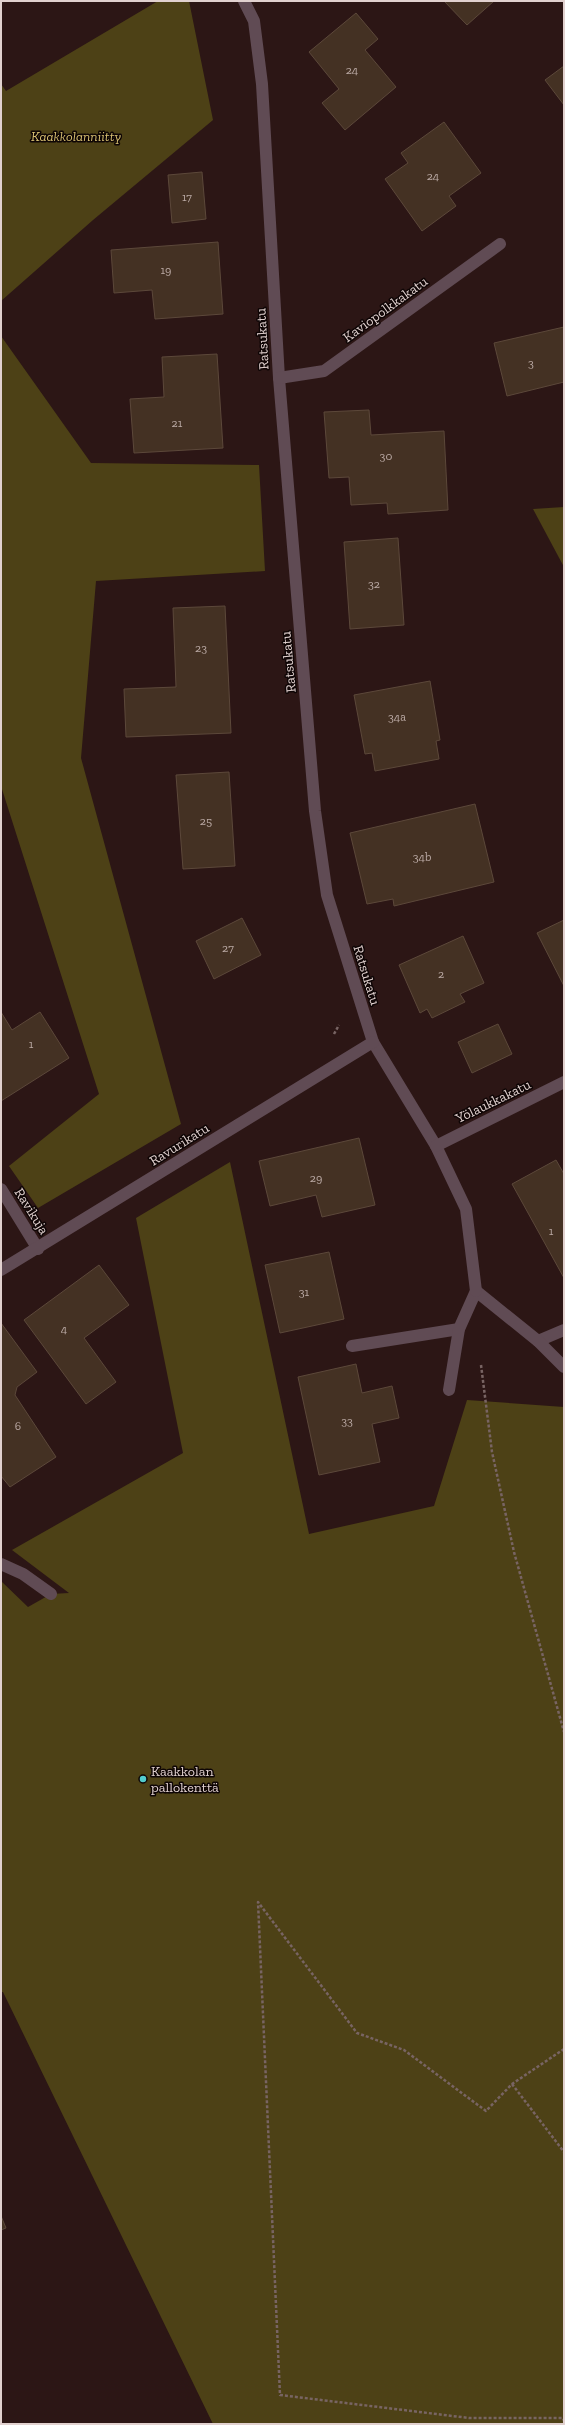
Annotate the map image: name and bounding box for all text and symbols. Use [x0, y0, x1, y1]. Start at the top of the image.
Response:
house number: 24 [346, 63, 359, 77]
park label: Kaakkolanniitty [31, 128, 121, 145]
house number: 24 [427, 169, 440, 183]
house number: 17 [182, 190, 192, 204]
house number: 19 [161, 263, 172, 277]
street label: Kaviopolkkakatu [340, 273, 431, 346]
street label: Ratsukatu [252, 308, 273, 370]
house number: 3 [528, 356, 534, 370]
house number: 21 [172, 416, 183, 430]
house number: 30 [380, 449, 392, 463]
house number: 32 [368, 577, 380, 591]
street label: Ratsukatu [277, 630, 300, 693]
house number: 23 [195, 641, 207, 655]
house number: 34a [388, 710, 406, 724]
house number: 25 [200, 814, 212, 828]
house number: 34b [413, 850, 431, 864]
house number: 27 [222, 941, 234, 955]
street label: Ratsukatu [349, 943, 384, 1007]
house number: 2 [438, 967, 444, 981]
house number: 1 [29, 1037, 34, 1051]
street label: Yölaukkakatu [452, 1076, 534, 1127]
street label: Ravurikatu [146, 1119, 212, 1169]
house number: 29 [310, 1171, 322, 1185]
street label: Ravikuja [11, 1185, 53, 1238]
house number: 1 [549, 1224, 554, 1238]
house number: 31 [299, 1285, 310, 1299]
house number: 4 [61, 1322, 68, 1336]
house number: 33 [341, 1414, 353, 1428]
house number: 6 [15, 1419, 21, 1433]
place label: Kaakkolan pallokenttä [151, 1763, 219, 1796]
marker: Kaakkolan pallokenttä [138, 1774, 148, 1784]

